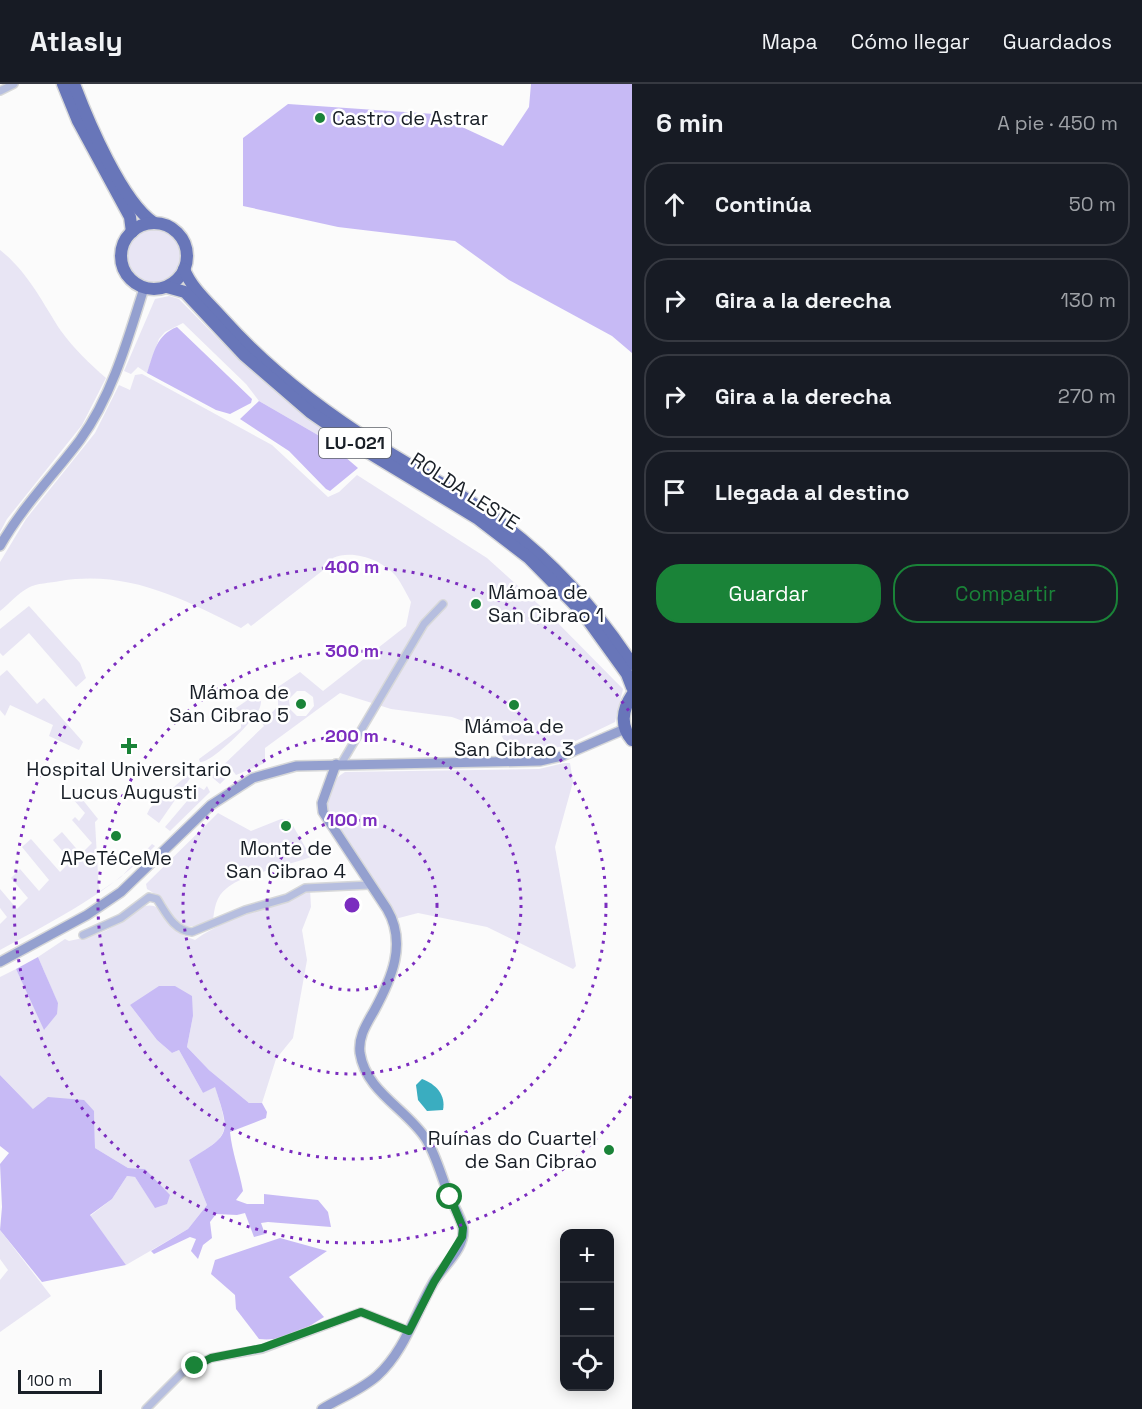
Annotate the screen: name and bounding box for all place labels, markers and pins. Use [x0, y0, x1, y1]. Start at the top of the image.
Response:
place label: Castro de Astrar [332, 105, 488, 131]
marker: Castro de Astrar [313, 111, 327, 125]
place label: Mámoa de San Cibrao 1 [488, 579, 604, 628]
marker: Mámoa de San Cibrao 1 [469, 597, 483, 611]
place label: Mámoa de San Cibrao 5 [169, 679, 289, 728]
marker: Mámoa de San Cibrao 5 [294, 697, 308, 711]
marker: Mámoa de San Cibrao 3 [507, 698, 521, 712]
place label: Mámoa de San Cibrao 3 [454, 713, 574, 762]
marker: Hospital Universitario Lucus Augusti [120, 737, 138, 755]
place label: Hospital Universitario Lucus Augusti [26, 756, 232, 805]
marker: Monte de San Cibrao 4 [279, 819, 293, 833]
marker: APeTéCeMe [109, 829, 123, 843]
place label: Monte de San Cibrao 4 [226, 835, 346, 884]
place label: APeTéCeMe [60, 845, 172, 871]
centre of rings [342, 895, 362, 915]
place label: Ruínas do Cuartel de San Cibrao [428, 1125, 597, 1174]
marker: Ruínas do Cuartel de San Cibrao [602, 1143, 616, 1157]

